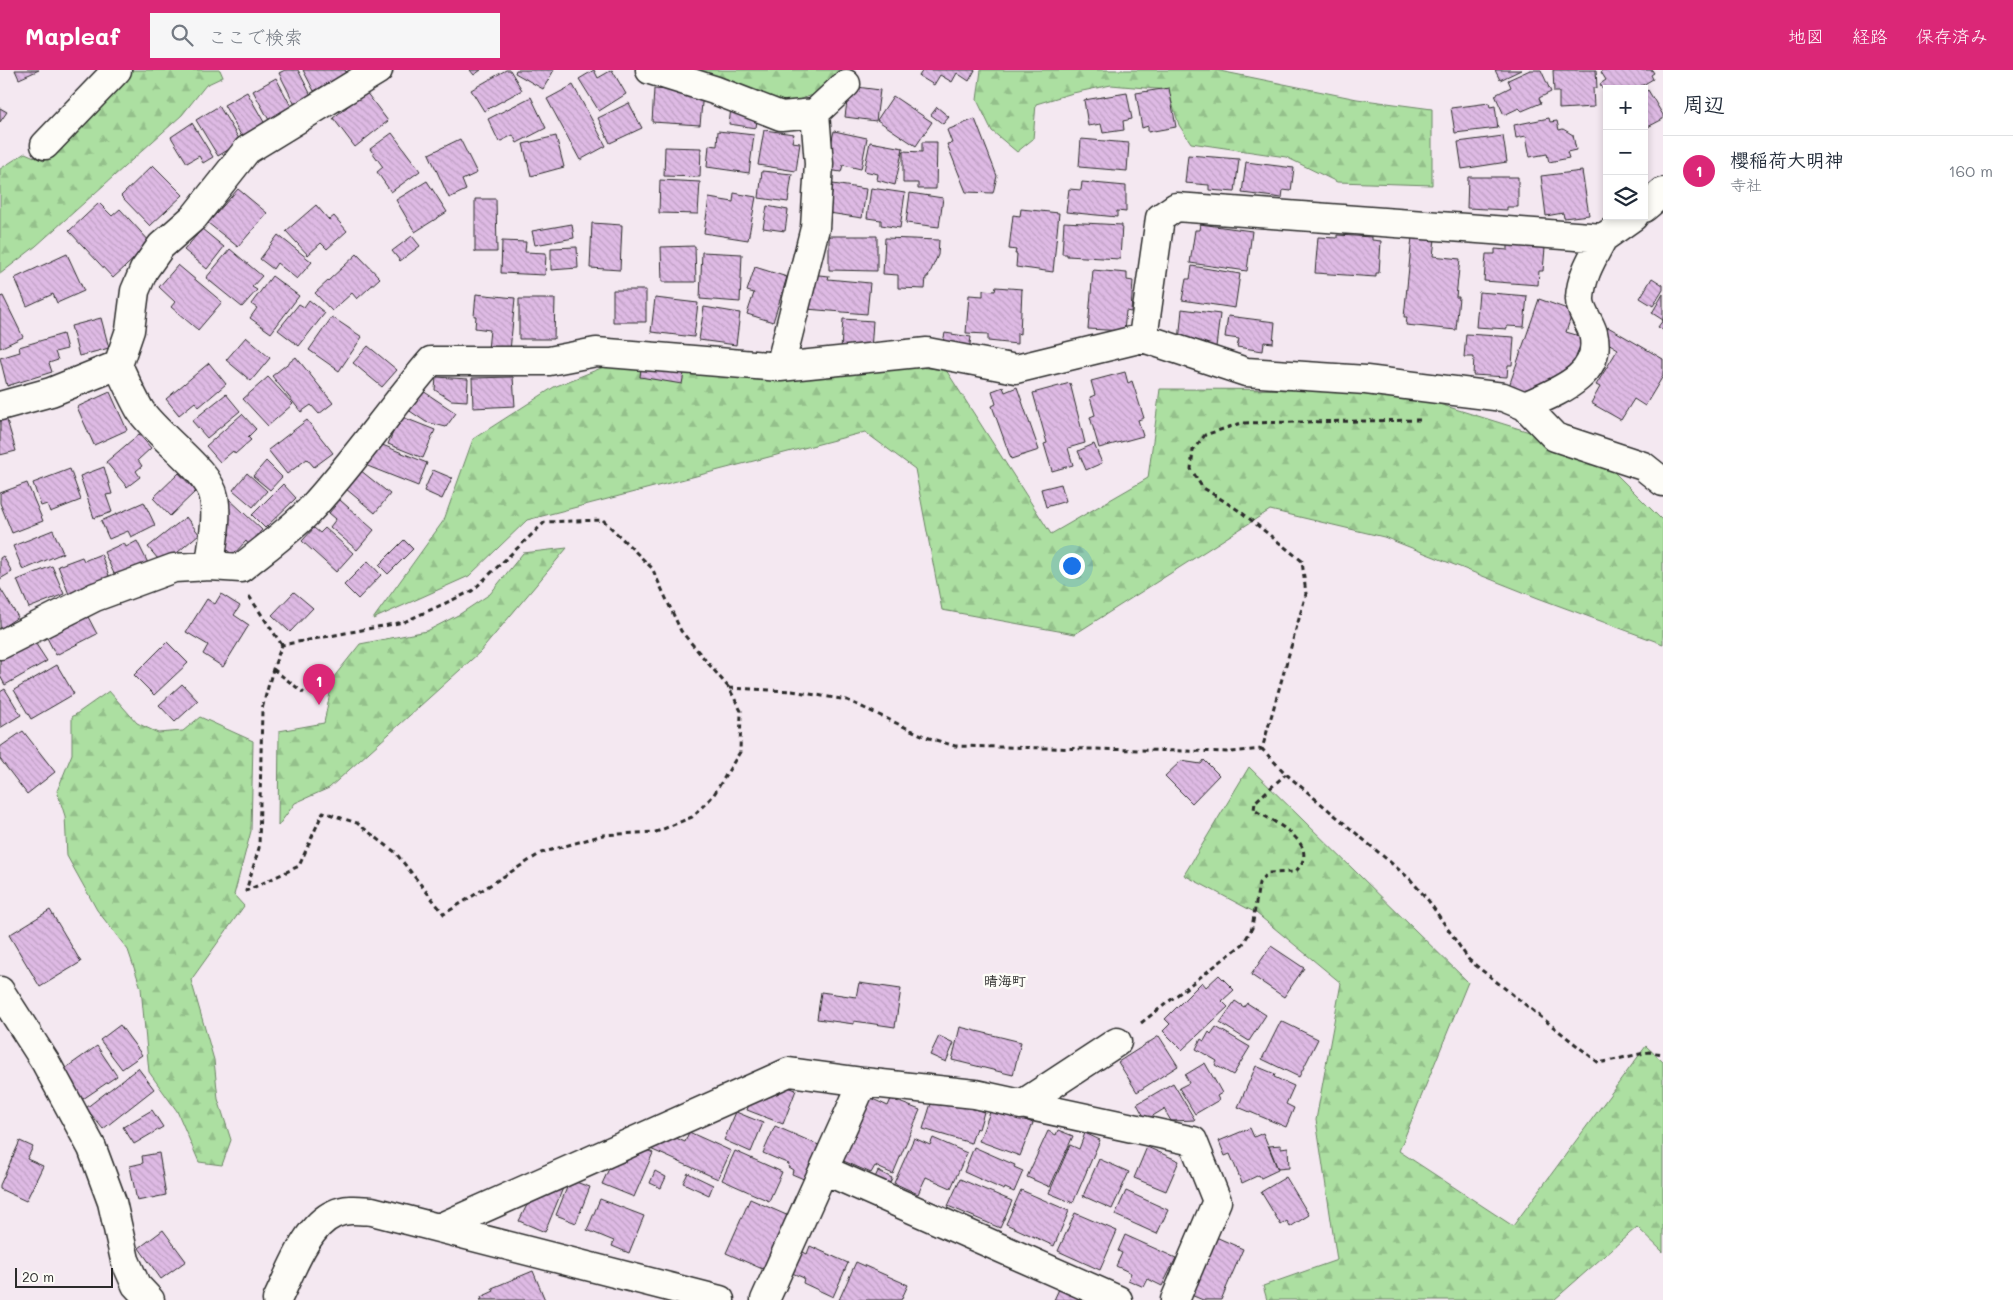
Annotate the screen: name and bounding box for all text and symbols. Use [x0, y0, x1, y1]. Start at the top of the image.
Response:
search box [150, 13, 500, 58]
text: Mapleaf [25, 20, 120, 51]
icon: search [168, 21, 196, 49]
text: ここで検索 [208, 24, 303, 49]
text: 地図 [1788, 24, 1824, 48]
text: 経路 [1852, 24, 1888, 48]
text: 保存済み [1916, 24, 1988, 48]
map controls [1603, 85, 1648, 220]
button: + [1603, 85, 1648, 130]
text: 周辺 [1683, 90, 1725, 117]
button: − [1603, 130, 1648, 175]
text: 櫻稲荷大明神 [1730, 147, 1844, 172]
text: 1 [1695, 160, 1703, 181]
text: 160 m [1948, 160, 1993, 181]
text: 寺社 [1730, 174, 1762, 195]
button: layers [1603, 175, 1648, 220]
your location [1059, 553, 1085, 579]
pin: 1 [303, 664, 335, 705]
district label: 晴海町 [984, 971, 1026, 990]
scale bar [15, 1265, 112, 1288]
text: 20 m [22, 1267, 54, 1286]

